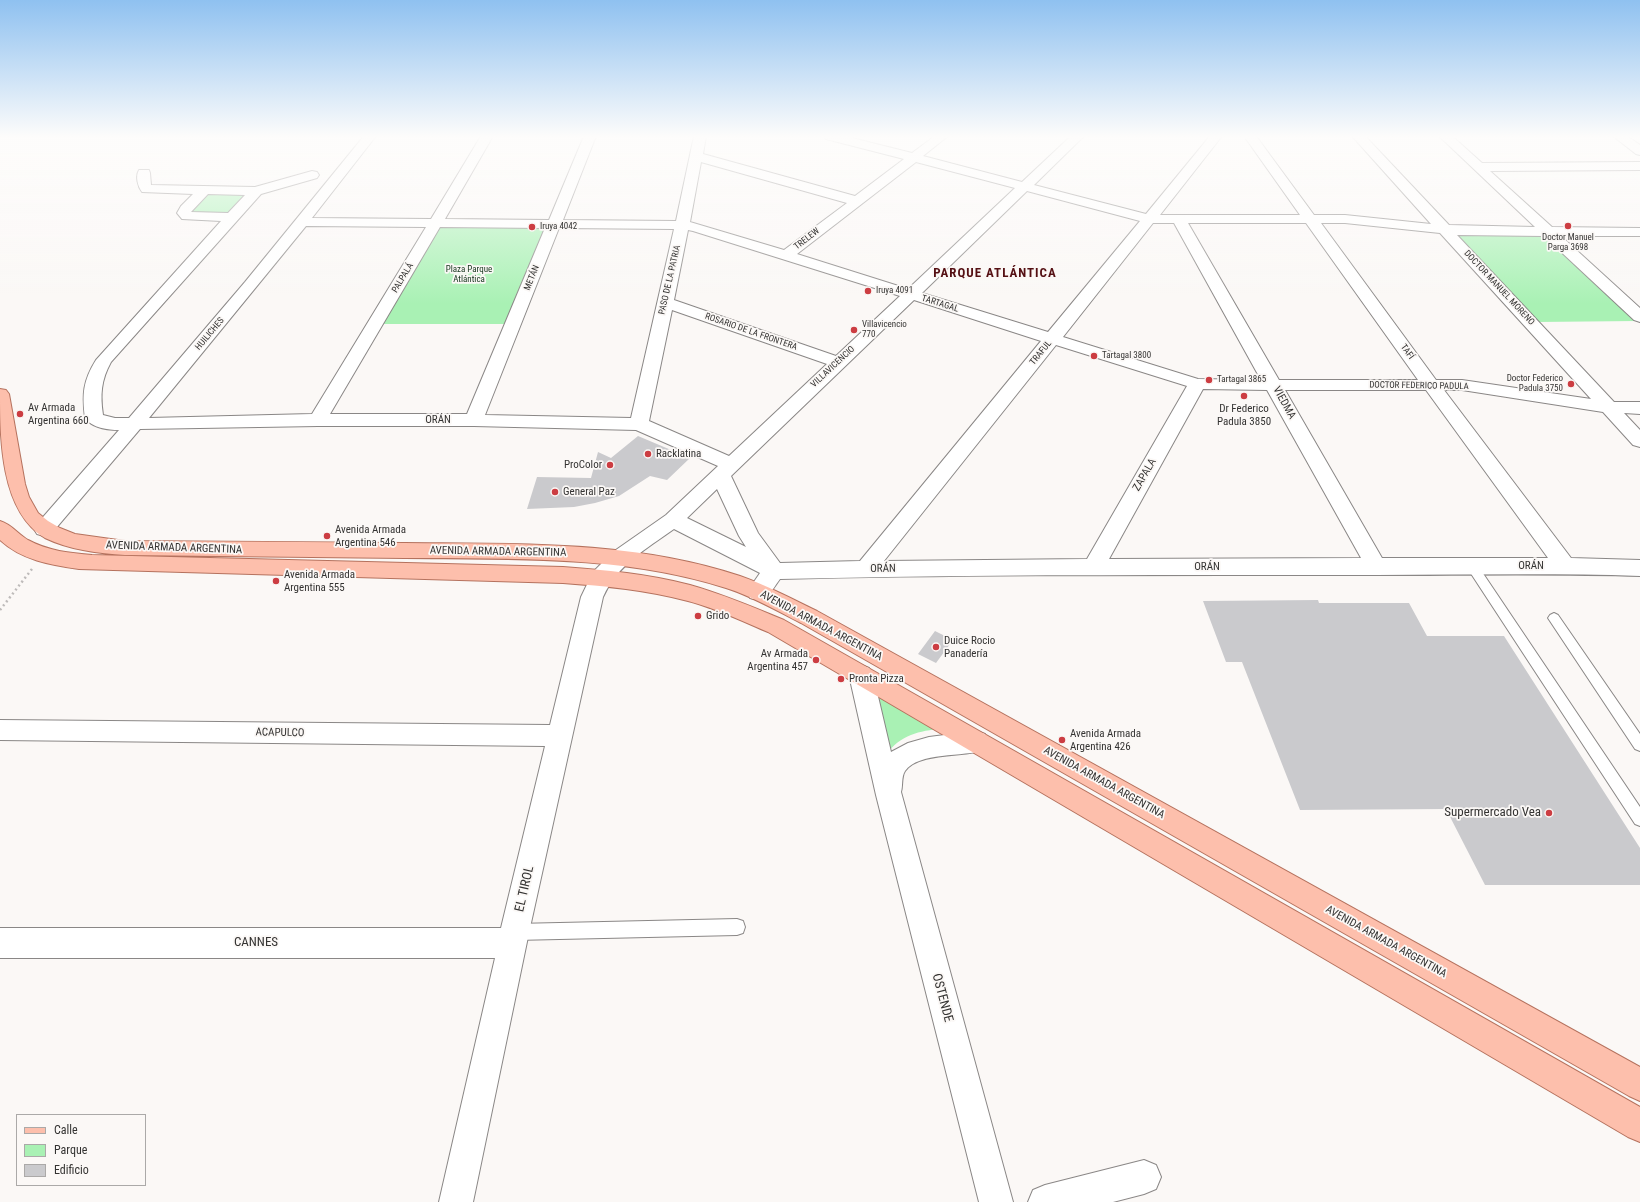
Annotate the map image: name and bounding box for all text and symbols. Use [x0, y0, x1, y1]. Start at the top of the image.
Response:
marker: Doctor Manuel Parga 3698 [1563, 221, 1573, 231]
marker: Iruya 4042 [527, 222, 537, 232]
place label: Iruya 4042 [540, 222, 577, 232]
street label: TRELEW [792, 226, 822, 252]
place label: Doctor Manuel Parga 3698 [1542, 233, 1594, 254]
street label: PASO DE LA PATRIA [657, 244, 683, 316]
street label: DOCTOR MANUEL MORENO [1462, 248, 1536, 328]
street label: PALPALÁ [390, 261, 416, 295]
street label: METÁN [522, 264, 542, 292]
park label: Plaza Parque Atlántica [446, 265, 492, 286]
district label: PARQUE ATLÁNTICA [933, 266, 1057, 282]
marker: Iruya 4091 [863, 286, 873, 296]
place label: Iruya 4091 [876, 286, 913, 296]
street label: TARTAGAL [920, 293, 960, 315]
street label: ROSARIO DE LA FRONTERA [703, 311, 799, 353]
street label: HUILICHES [193, 315, 227, 353]
place label: Villavicencio 770 [862, 320, 907, 341]
marker: Villavicencio 770 [849, 325, 859, 335]
street label: TRAFUL [1028, 339, 1054, 367]
street label: TAFÍ [1398, 342, 1416, 362]
street label: VILLAVICENCIO [809, 344, 857, 390]
marker: Tartagal 3800 [1089, 351, 1099, 361]
place label: Tartagal 3800 [1102, 351, 1151, 361]
place label: Doctor Federico Padula 3750 [1507, 374, 1563, 395]
marker: Tartagal 3865 [1204, 375, 1214, 385]
place label: Tartagal 3865 [1217, 375, 1266, 385]
marker: Doctor Federico Padula 3750 [1566, 379, 1576, 389]
street label: DOCTOR FEDERICO PADULA [1369, 380, 1469, 392]
street label: VIEDMA [1270, 384, 1298, 422]
marker: Dr Federico Padula 3850 [1239, 391, 1249, 401]
place label: Av Armada Argentina 660 [28, 401, 89, 427]
place label: Dr Federico Padula 3850 [1217, 402, 1271, 428]
marker: Av Armada Argentina 660 [15, 409, 25, 419]
street label: ORÁN [425, 413, 451, 427]
place label: Racklatina [656, 447, 701, 461]
marker: Racklatina [643, 449, 653, 459]
street label: ZAPALA [1130, 456, 1160, 494]
place label: ProColor [564, 458, 602, 472]
marker: ProColor [605, 460, 615, 470]
place label: General Paz [563, 485, 615, 499]
marker: General Paz [550, 487, 560, 497]
place label: Avenida Armada Argentina 546 [335, 523, 406, 549]
marker: Avenida Armada Argentina 546 [322, 531, 332, 541]
street label: AVENIDA ARMADA ARGENTINA [106, 539, 242, 557]
street label: AVENIDA ARMADA ARGENTINA [430, 544, 566, 560]
street label: ORÁN [1518, 559, 1544, 573]
street label: ORÁN [1194, 560, 1220, 574]
street label: ORÁN [870, 562, 896, 576]
place label: Avenida Armada Argentina 555 [284, 568, 355, 594]
marker: Avenida Armada Argentina 555 [271, 576, 281, 586]
street label: AVENIDA ARMADA ARGENTINA [758, 588, 884, 664]
place label: Grido [706, 609, 729, 623]
marker: Grido [693, 611, 703, 621]
place label: Duice Rocio Panadería [944, 634, 995, 660]
marker: Duice Rocio Panadería [931, 642, 941, 652]
place label: Av Armada Argentina 457 [747, 647, 808, 673]
marker: Av Armada Argentina 457 [811, 655, 821, 665]
place label: Pronta Pizza [849, 672, 904, 686]
marker: Pronta Pizza [836, 674, 846, 684]
street label: ACAPULCO [255, 726, 305, 740]
place label: Avenida Armada Argentina 426 [1070, 727, 1141, 753]
marker: Avenida Armada Argentina 426 [1057, 735, 1067, 745]
street label: AVENIDA ARMADA ARGENTINA [1041, 744, 1167, 822]
place label: Supermercado Vea [1444, 805, 1541, 821]
marker: Supermercado Vea [1544, 808, 1554, 818]
street label: EL TIROL [512, 865, 538, 913]
street label: AVENIDA ARMADA ARGENTINA [1323, 903, 1449, 981]
street label: CANNES [234, 935, 278, 951]
street label: OSTENDE [928, 972, 956, 1024]
legend [16, 1114, 146, 1186]
text: Calle [54, 1123, 78, 1137]
text: Parque [54, 1143, 87, 1157]
text: Edificio [54, 1163, 89, 1177]

